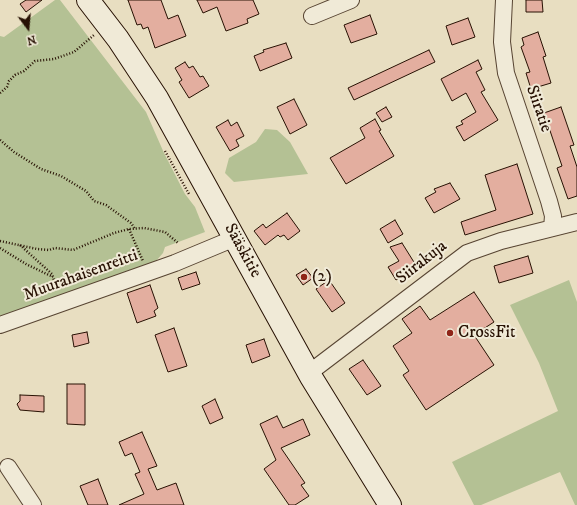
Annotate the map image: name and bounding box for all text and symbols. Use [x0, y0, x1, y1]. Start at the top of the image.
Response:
north arrow [8, 8, 48, 48]
text: N [25, 32, 38, 48]
street label: Siiratie [521, 83, 555, 135]
street label: Sääskitie [219, 220, 265, 282]
street label: Siirakuja [392, 237, 452, 289]
street label: Muurahaisenreitti [21, 246, 141, 306]
place label: (2) [312, 267, 332, 287]
marker: (2) [299, 272, 309, 282]
place label: CrossFit [458, 323, 515, 343]
marker: CrossFit [445, 328, 455, 338]

